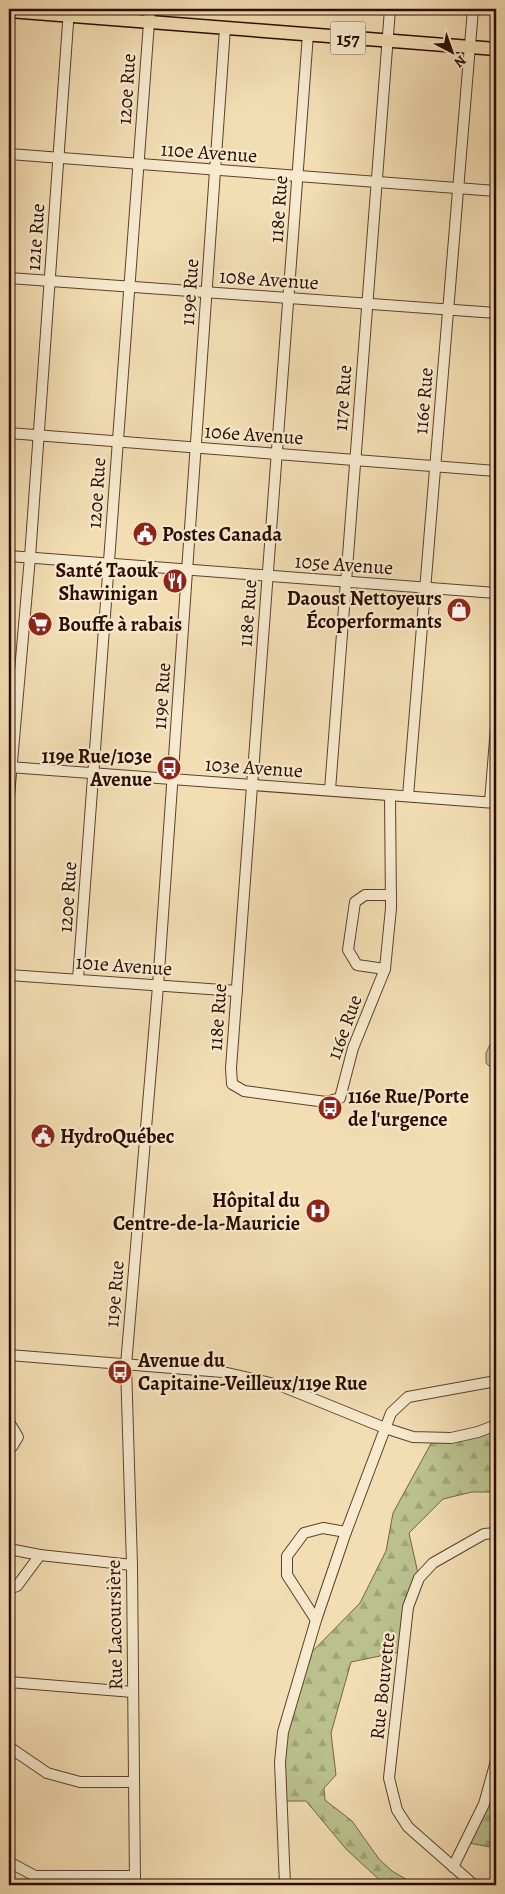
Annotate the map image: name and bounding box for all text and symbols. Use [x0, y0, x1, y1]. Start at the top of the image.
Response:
road number: 157 [330, 22, 366, 54]
north arrow [428, 28, 478, 78]
text: N [450, 51, 470, 72]
street label: 120e Rue [111, 52, 142, 126]
street label: 110e Avenue [160, 136, 258, 169]
street label: 118e Rue [263, 174, 294, 244]
street label: 121e Rue [20, 202, 51, 272]
street label: 119e Rue [174, 258, 205, 326]
street label: 108e Avenue [218, 263, 320, 296]
street label: 117e Rue [327, 364, 358, 432]
street label: 116e Rue [407, 366, 440, 436]
street label: 106e Avenue [204, 418, 304, 451]
street label: 120e Rue [81, 456, 112, 530]
public building icon: Postes Canada [132, 521, 158, 547]
place label: Postes Canada [162, 521, 282, 548]
street label: 105e Avenue [294, 548, 394, 581]
place label: Santé Taouk Shawinigan [55, 557, 159, 607]
restaurant icon: Santé Taouk Shawinigan [162, 568, 188, 594]
street label: 118e Rue [232, 578, 263, 648]
place label: Daoust Nettoyeurs Écoperformants [287, 585, 442, 635]
shop icon: Daoust Nettoyeurs Écoperformants [446, 597, 472, 623]
supermarket icon: Bouffe à rabais [27, 611, 53, 637]
place label: Bouffe à rabais [58, 611, 182, 638]
street label: 119e Rue [146, 662, 177, 730]
place label: 119e Rue/103e Avenue [41, 743, 152, 793]
street label: 103e Avenue [204, 751, 304, 784]
bus stop icon: 119e Rue/103e Avenue [156, 755, 182, 781]
street label: 120e Rue [52, 860, 83, 934]
street label: 101e Avenue [75, 949, 173, 982]
street label: 118e Rue [202, 982, 233, 1052]
street label: 116e Rue [320, 991, 369, 1063]
place label: 116e Rue/Porte de l'urgence [348, 1083, 469, 1133]
bus stop icon: 116e Rue/Porte de l'urgence [317, 1095, 343, 1121]
public building icon: HydroQuébec [30, 1123, 56, 1149]
place label: HydroQuébec [60, 1123, 174, 1150]
place label: Hôpital du Centre-de-la-Mauricie [113, 1187, 300, 1237]
hospital icon: Hôpital du Centre-de-la-Mauricie [305, 1198, 331, 1224]
street label: 119e Rue [98, 1259, 131, 1329]
place label: Avenue du Capitaine-Veilleux/119e Rue [137, 1347, 367, 1397]
bus stop icon: Avenue du Capitaine-Veilleux/119e Rue [107, 1359, 133, 1385]
street label: Rue Lacoursière [100, 1559, 129, 1690]
street label: Rue Bouvette [363, 1631, 402, 1741]

